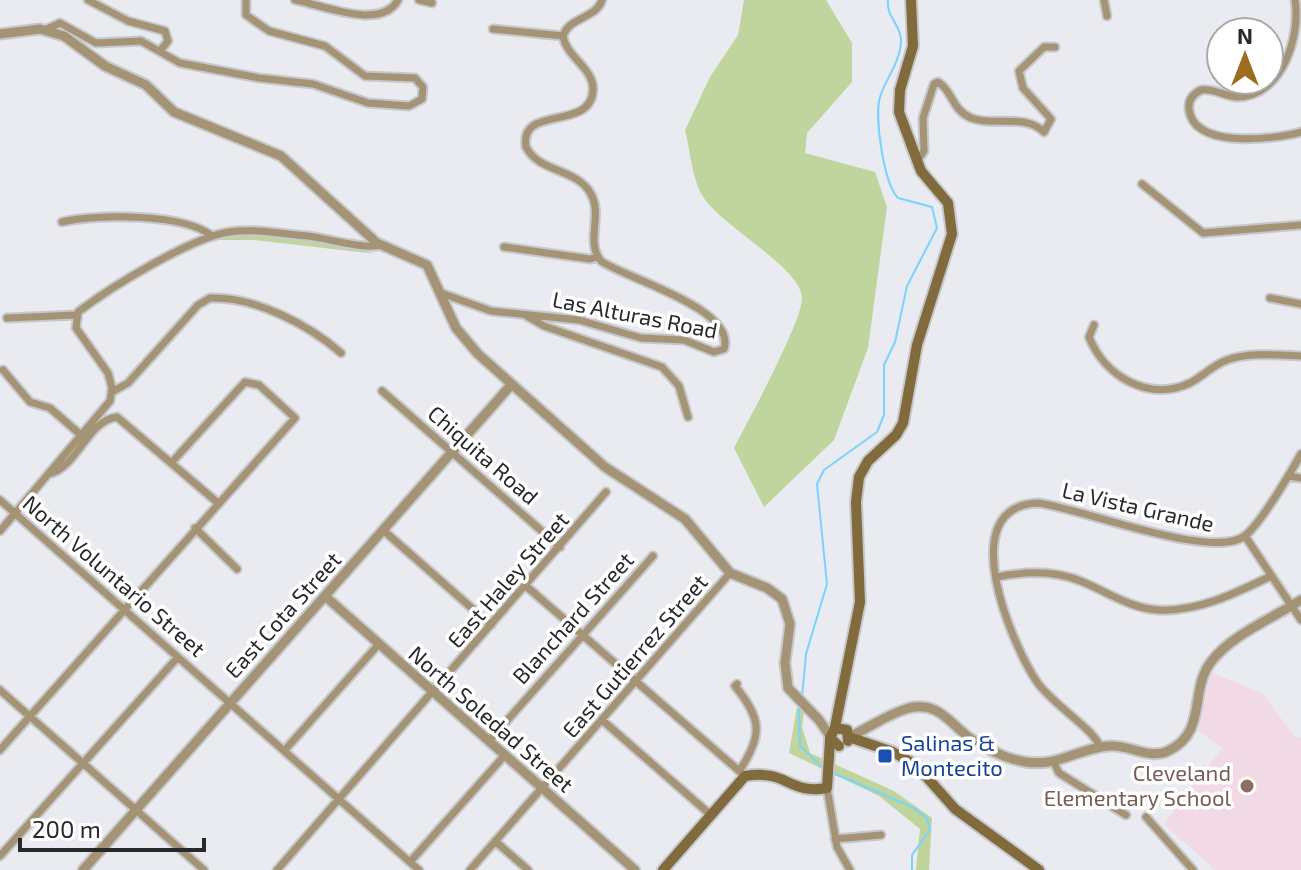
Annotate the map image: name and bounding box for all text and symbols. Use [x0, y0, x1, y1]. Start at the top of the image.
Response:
north arrow [1205, 16, 1285, 96]
text: N [1237, 22, 1253, 48]
street label: Las Alturas Road [550, 285, 720, 343]
street label: Chiquita Road [423, 399, 544, 509]
street label: La Vista Grande [1060, 476, 1217, 536]
street label: North Voluntario Street [18, 489, 211, 661]
street label: East Haley Street [441, 506, 573, 652]
street label: East Cota Street [219, 546, 346, 683]
street label: Blanchard Street [506, 546, 638, 688]
street label: East Gutierrez Street [556, 569, 712, 742]
street label: North Soledad Street [404, 640, 579, 797]
place label: Salinas & Montecito [901, 729, 1003, 780]
marker: Salinas & Montecito [876, 747, 894, 765]
place label: Cleveland Elementary School [1044, 759, 1231, 810]
marker: Cleveland Elementary School [1238, 777, 1256, 795]
scale bar [20, 802, 204, 852]
text: 200 m [32, 814, 101, 843]

